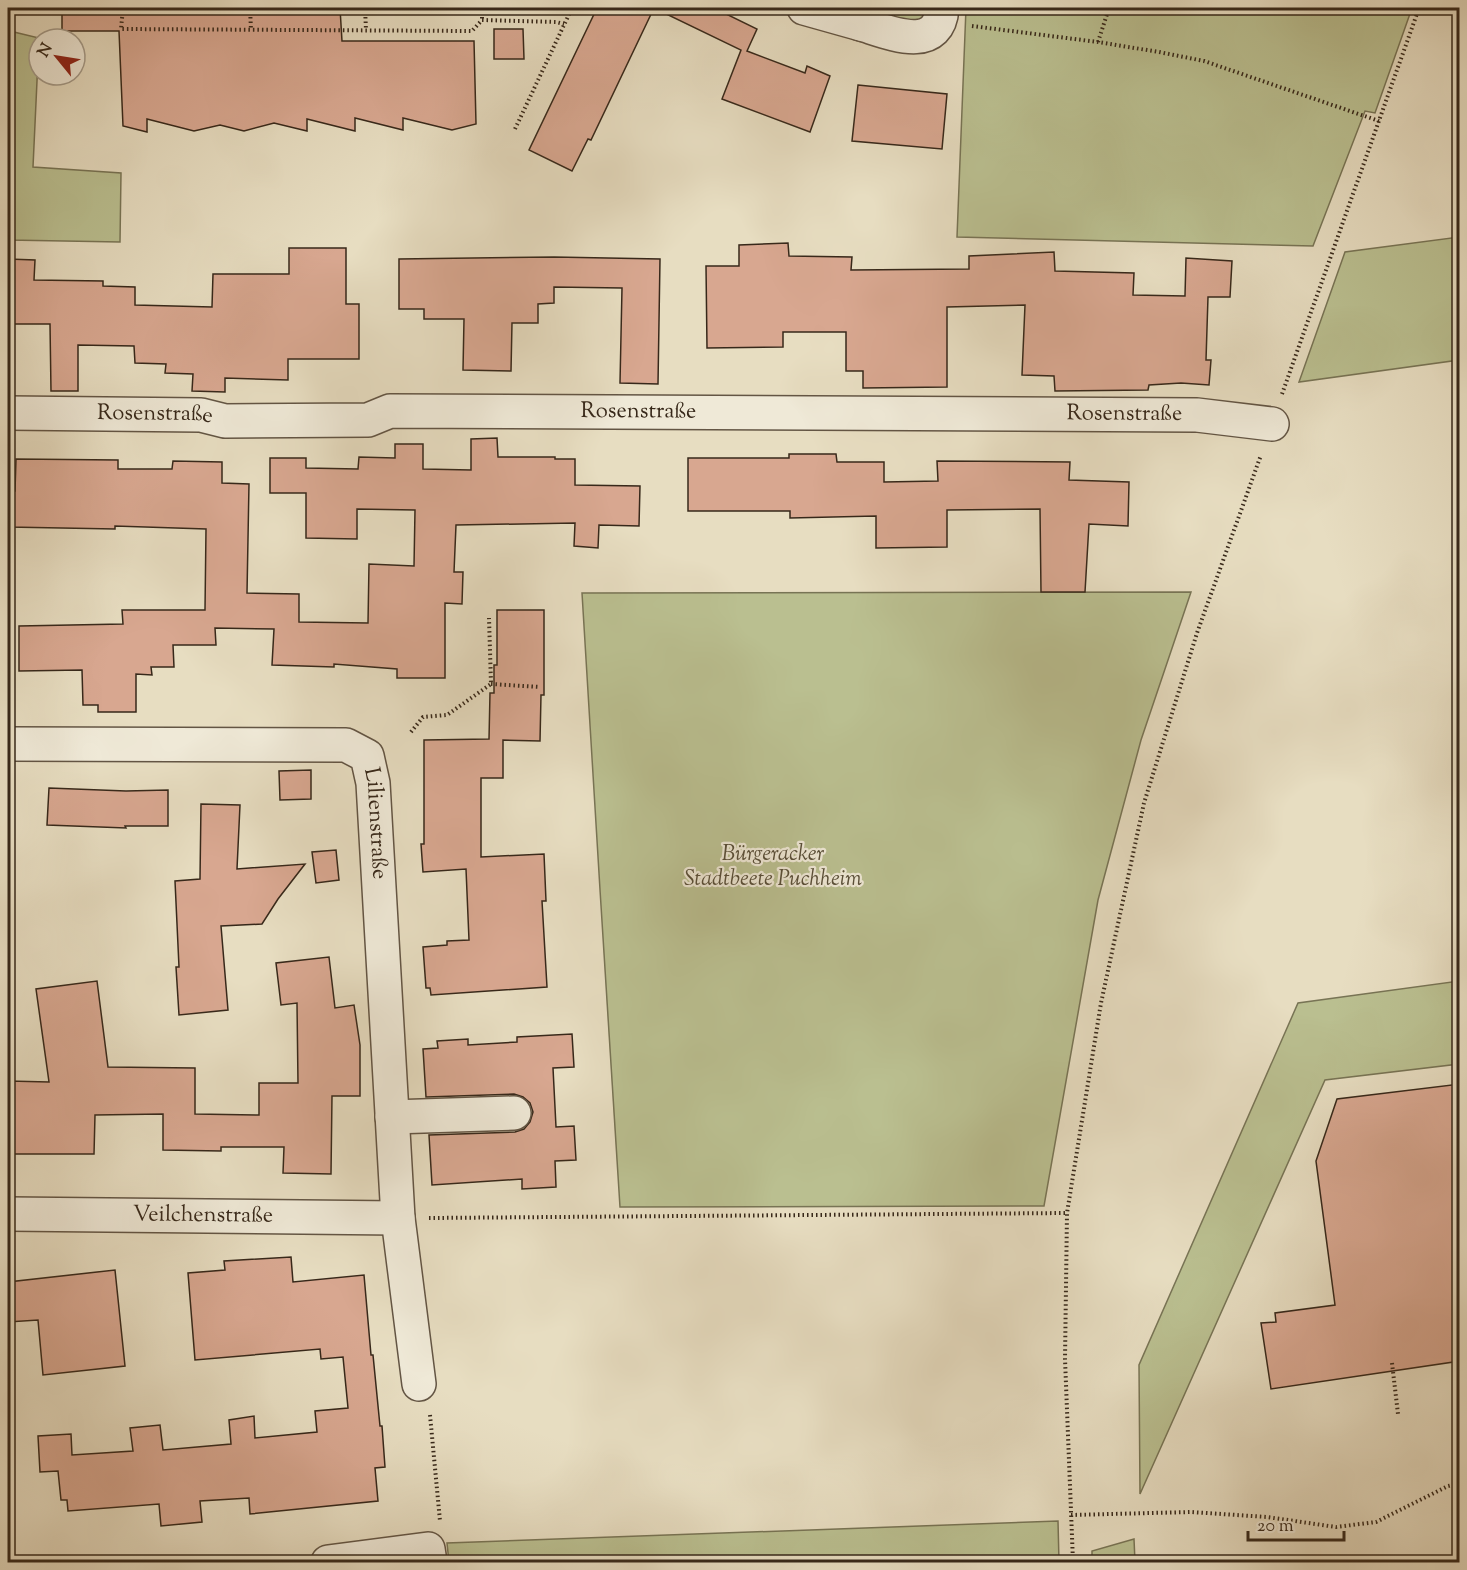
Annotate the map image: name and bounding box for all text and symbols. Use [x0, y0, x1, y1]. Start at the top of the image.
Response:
north arrow [27, 27, 87, 87]
text: N [33, 39, 59, 62]
street label: Rosenstraße [581, 396, 696, 429]
street label: Rosenstraße [97, 398, 216, 433]
street label: Rosenstraße [1067, 398, 1182, 431]
street label: Lilienstraße [354, 765, 395, 880]
park label: Bürgeracker Stadtbeete Puchheim [684, 839, 862, 896]
street label: Veilchenstraße [133, 1199, 273, 1233]
scale bar [1248, 1504, 1344, 1542]
text: 20 m [1257, 1514, 1294, 1540]

